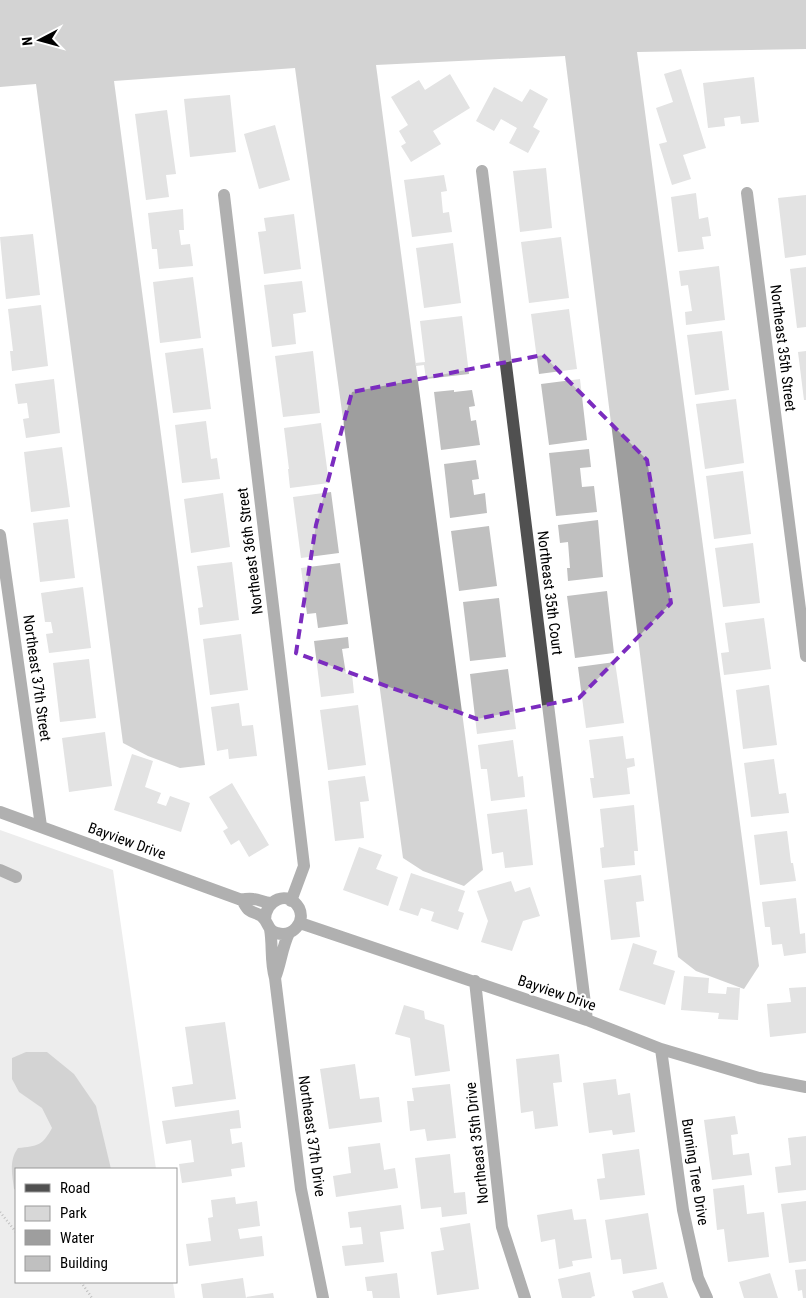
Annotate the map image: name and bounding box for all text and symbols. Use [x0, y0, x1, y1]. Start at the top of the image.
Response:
north arrow [15, 15, 65, 65]
text: N [19, 36, 35, 46]
street label: Northeast 35th Street [766, 284, 800, 412]
street label: Northeast 36th Street [233, 487, 267, 615]
street label: Northeast 35th Court [533, 530, 567, 656]
street label: Northeast 37th Street [19, 614, 55, 742]
street label: Bayview Drive [86, 819, 168, 863]
street label: Bayview Drive [516, 971, 598, 1015]
street label: Northeast 37th Drive [295, 1074, 329, 1198]
street label: Northeast 35th Drive [462, 1081, 492, 1205]
street label: Burning Tree Drive [678, 1117, 712, 1227]
legend [15, 1168, 178, 1283]
text: Road [60, 1179, 90, 1197]
text: Park [60, 1204, 87, 1222]
text: Water [60, 1229, 95, 1247]
text: Building [60, 1254, 108, 1272]

